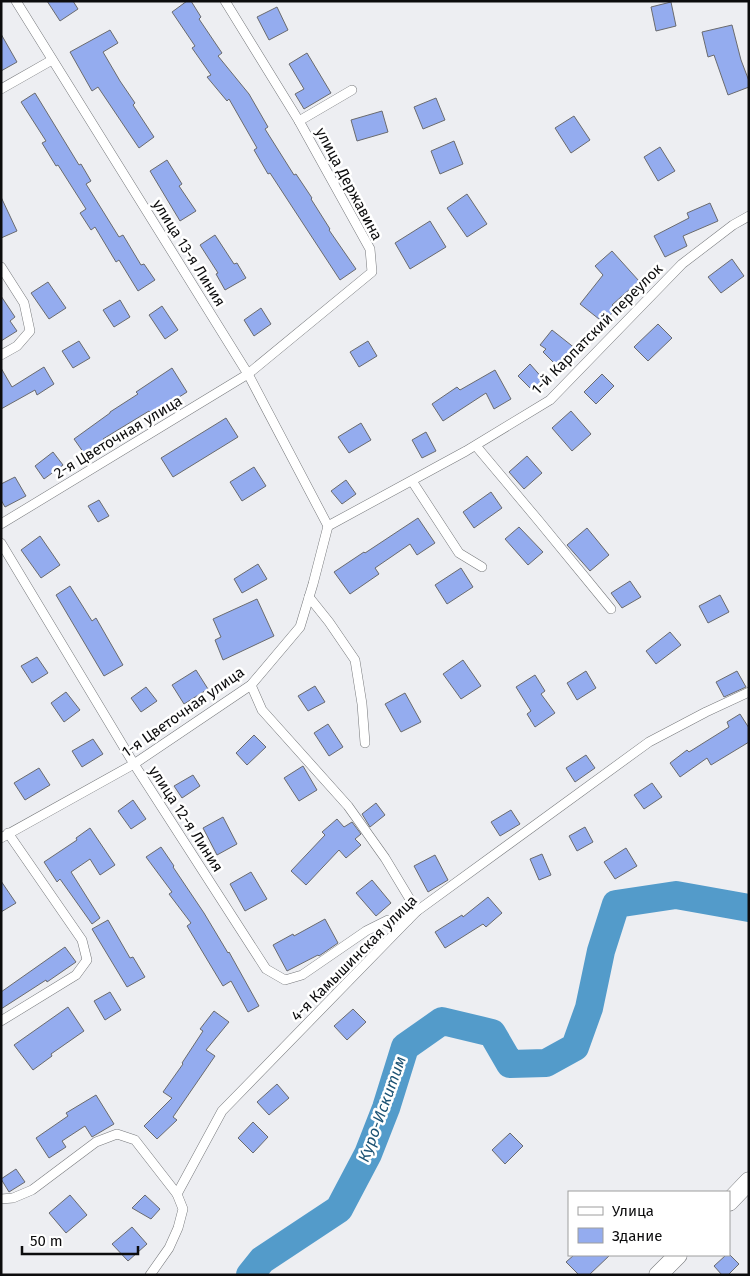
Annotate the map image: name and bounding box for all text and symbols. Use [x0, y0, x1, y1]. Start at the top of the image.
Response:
street label: улица Державина [312, 125, 386, 243]
street label: улица 13-я Линия [149, 196, 229, 310]
street label: 1-й Карпатский переулок [528, 260, 666, 398]
street label: 2-я Цветочная улица [51, 392, 185, 482]
street label: 1-я Цветочная улица [118, 663, 248, 761]
street label: улица 12-я Линия [145, 763, 227, 875]
street label: 4-я Камышинская улица [287, 891, 421, 1025]
water label: Куро-Искитим [354, 1053, 410, 1165]
legend [568, 1191, 730, 1256]
text: Улица [612, 1202, 654, 1220]
scale bar [22, 1224, 139, 1256]
text: Здание [612, 1227, 662, 1245]
text: 50 m [30, 1232, 63, 1250]

